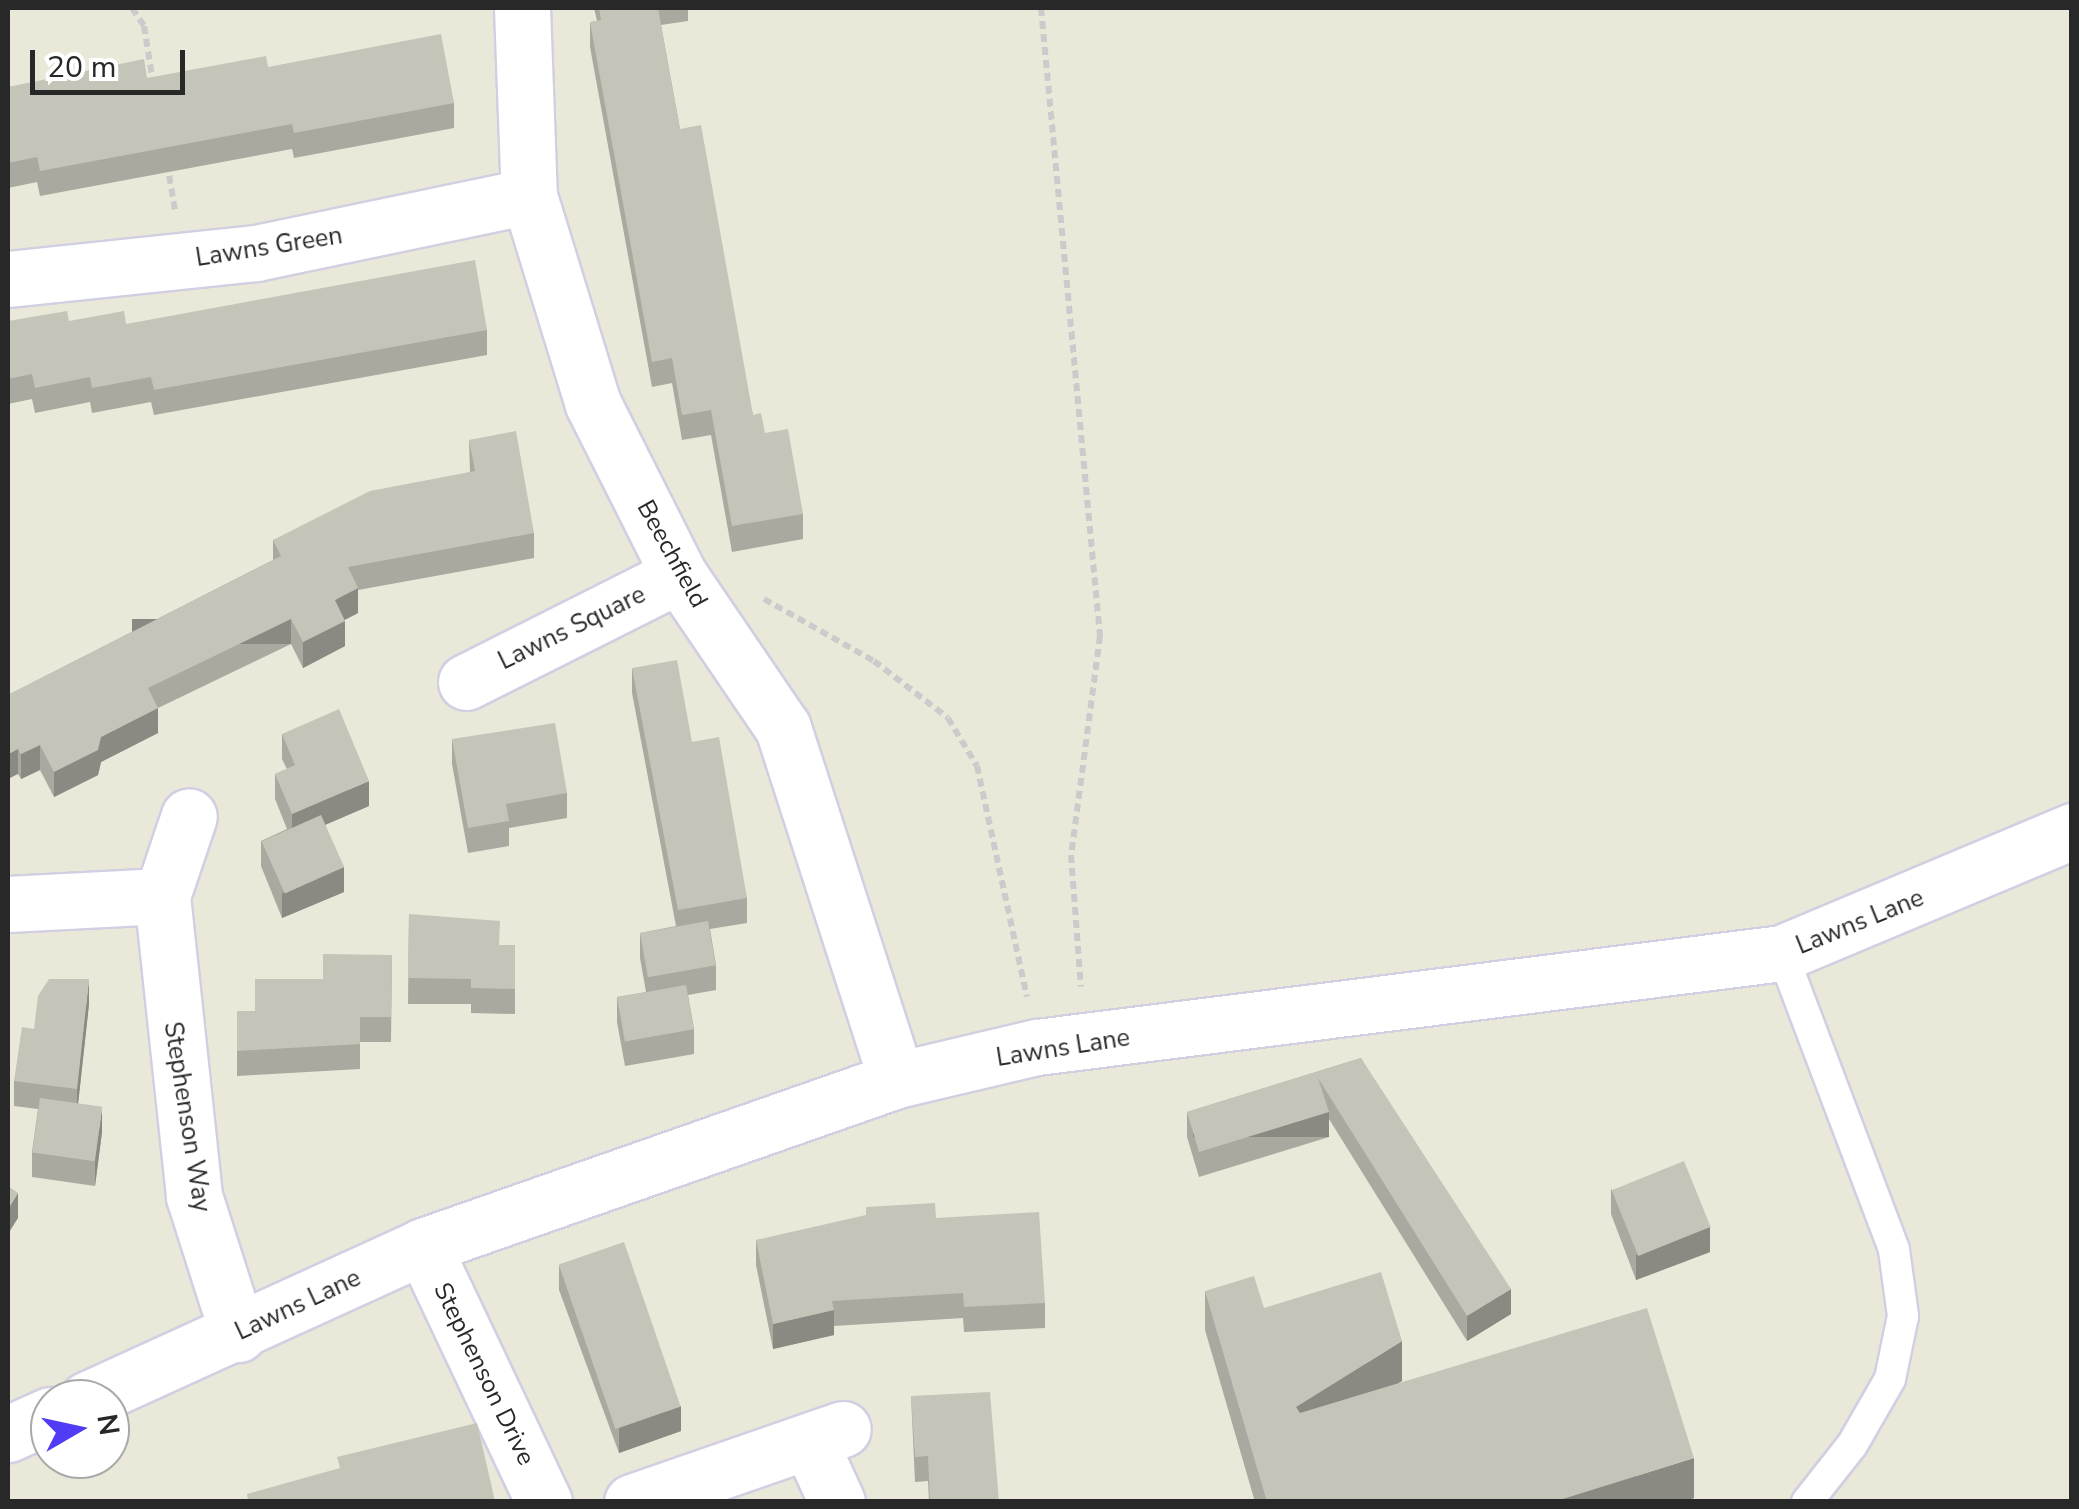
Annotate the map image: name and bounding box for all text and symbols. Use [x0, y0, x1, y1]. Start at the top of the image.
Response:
scale bar [35, 30, 190, 92]
text: 20 m [47, 47, 116, 88]
street label: Lawns Green [194, 221, 344, 273]
street label: Beechfield [630, 495, 714, 613]
street label: Lawns Square [494, 580, 650, 676]
street label: Lawns Lane [1792, 883, 1928, 961]
street label: Stephenson Way [157, 1020, 217, 1214]
street label: Lawns Lane [994, 1023, 1132, 1073]
street label: Lawns Lane [231, 1263, 365, 1347]
street label: Stephenson Drive [427, 1278, 541, 1470]
north arrow [30, 1379, 130, 1479]
text: N [87, 1411, 128, 1438]

